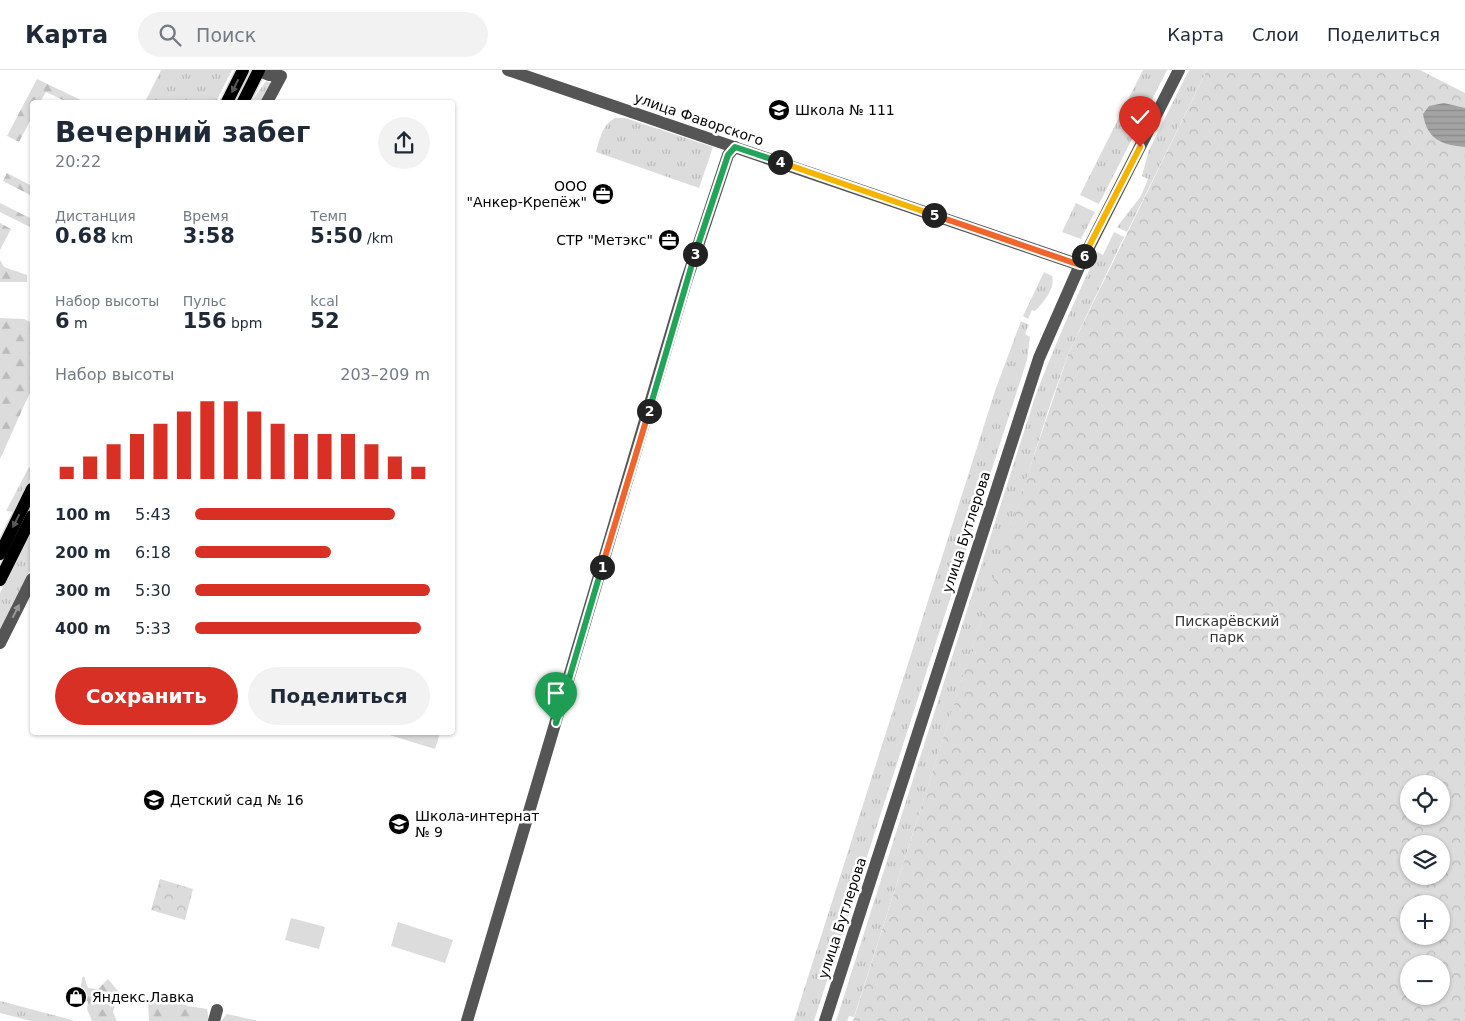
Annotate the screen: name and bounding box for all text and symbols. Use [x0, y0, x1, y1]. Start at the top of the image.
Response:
search box [138, 12, 488, 57]
text: Карта [25, 21, 108, 49]
icon: search [156, 21, 184, 49]
text: Поиск [196, 24, 256, 46]
text: Карта [1167, 24, 1224, 45]
text: Слои [1252, 24, 1299, 45]
text: Поделиться [1327, 24, 1440, 45]
one-way arrow [231, 79, 239, 93]
street label: улица Фаворского [632, 89, 766, 149]
pin [1119, 96, 1161, 147]
school or university icon: Школа № 111 [767, 98, 791, 122]
place label: Школа № 111 [795, 102, 895, 118]
icon: check [1126, 103, 1154, 131]
text: Вечерний забег [55, 116, 310, 149]
button: share [378, 117, 430, 169]
pin: 4 [768, 150, 792, 174]
text: 20:22 [55, 152, 101, 171]
text: 4 [776, 154, 785, 170]
place label: ООО "Анкер-Крепёж" [467, 178, 587, 210]
office icon: ООО "Анкер-Крепёж" [591, 182, 615, 206]
pin: 5 [922, 202, 946, 228]
text: 5 [930, 207, 939, 223]
text: Дистанция [55, 208, 136, 224]
text: Время [183, 208, 229, 224]
text: Темп [310, 208, 347, 224]
text: 0.68 [55, 224, 107, 248]
text: 3:58 [183, 224, 235, 248]
text: 5:50 [310, 224, 363, 248]
office icon: СТР "Метэкс" [657, 228, 681, 252]
text: km [107, 230, 133, 246]
text: /km [363, 230, 393, 246]
place label: СТР "Метэкс" [556, 232, 653, 248]
pin: 3 [682, 242, 708, 266]
pin: 6 [1072, 244, 1096, 268]
text: 3 [691, 246, 700, 262]
text: 6 [1080, 248, 1089, 264]
text: Набор высоты [55, 293, 159, 309]
text: Пульс [183, 293, 226, 309]
text: kcal [310, 293, 339, 309]
text: 6 [55, 309, 70, 333]
text: 156 [183, 309, 227, 333]
text: 52 [310, 309, 340, 333]
text: m [70, 315, 88, 331]
text: bpm [227, 315, 262, 331]
text: Набор высоты [55, 365, 174, 384]
text: 203–209 m [340, 365, 430, 384]
pin: 2 [636, 398, 662, 424]
text: 2 [645, 403, 654, 419]
street label: улица Бутлерова [939, 469, 993, 595]
text: 100 m [55, 505, 111, 524]
text: 5:43 [135, 505, 171, 524]
one-way arrow [12, 514, 20, 529]
text: 200 m [55, 543, 111, 562]
text: 6:18 [135, 543, 171, 562]
pin: 1 [590, 554, 614, 580]
text: 1 [598, 559, 607, 575]
text: 300 m [55, 581, 111, 600]
text: 5:30 [135, 581, 171, 600]
one-way arrow [12, 604, 20, 618]
park label: Пискарёвский парк [1175, 613, 1279, 645]
text: 400 m [55, 619, 111, 638]
text: 5:33 [135, 619, 171, 638]
button: Сохранить [55, 667, 238, 725]
button: Поделиться [248, 667, 430, 725]
pin [535, 672, 577, 723]
icon: arrive [542, 679, 570, 707]
map controls [1400, 775, 1450, 1005]
button: locate [1400, 775, 1450, 825]
school or university icon: Детский сад № 16 [142, 788, 166, 812]
place label: Детский сад № 16 [170, 792, 304, 808]
place label: Школа-интернат № 9 [415, 808, 539, 840]
school or university icon: Школа-интернат № 9 [387, 812, 411, 836]
button: layers [1400, 835, 1450, 885]
street label: улица Бутлерова [815, 855, 869, 981]
button: + [1400, 895, 1450, 945]
button: − [1400, 955, 1450, 1005]
shop icon: Яндекс.Лавка [64, 985, 88, 1009]
place label: Яндекс.Лавка [92, 989, 194, 1005]

